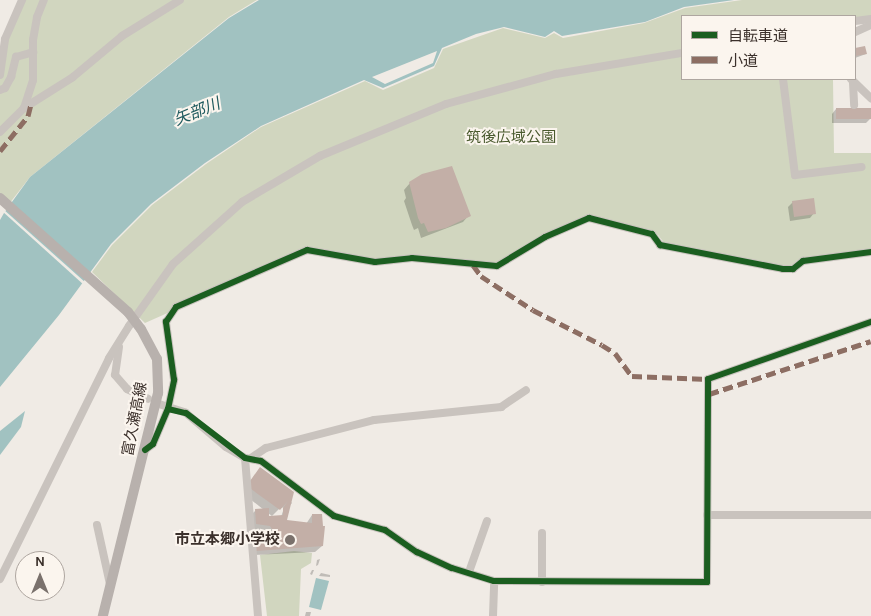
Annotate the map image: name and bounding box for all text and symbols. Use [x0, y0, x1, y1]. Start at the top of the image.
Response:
legend [681, 15, 856, 80]
text: 自転車道 [728, 27, 788, 45]
text: 小道 [728, 52, 758, 70]
water label: 矢部川 [171, 94, 223, 130]
park label: 筑後広域公園 [466, 129, 556, 147]
street label: 富久瀬高線 [119, 380, 151, 458]
place label: 市立本郷小学校 [175, 531, 280, 549]
marker: 市立本郷小学校 [284, 534, 296, 546]
north arrow [15, 551, 65, 601]
text: N [35, 553, 45, 570]

